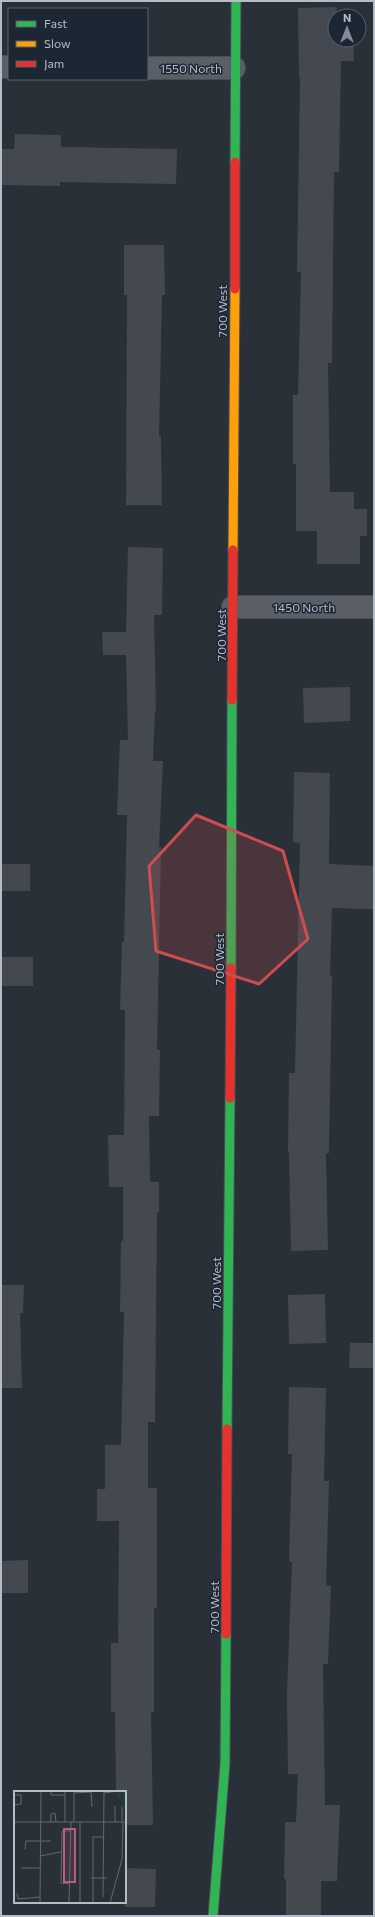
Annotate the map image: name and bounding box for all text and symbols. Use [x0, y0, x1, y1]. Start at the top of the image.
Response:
legend [8, 8, 148, 80]
north arrow [327, 8, 367, 48]
text: N [343, 11, 351, 24]
text: Fast [44, 16, 67, 30]
text: Slow [44, 36, 71, 50]
text: Jam [44, 56, 64, 71]
street label: 1550 North [160, 61, 222, 75]
street label: 700 West [215, 285, 229, 337]
street label: 1450 North [273, 600, 335, 614]
street label: 700 West [214, 609, 228, 661]
street label: 700 West [212, 933, 226, 985]
street label: 700 West [209, 1257, 223, 1309]
street label: 700 West [207, 1581, 221, 1633]
inset map [14, 1791, 126, 1903]

